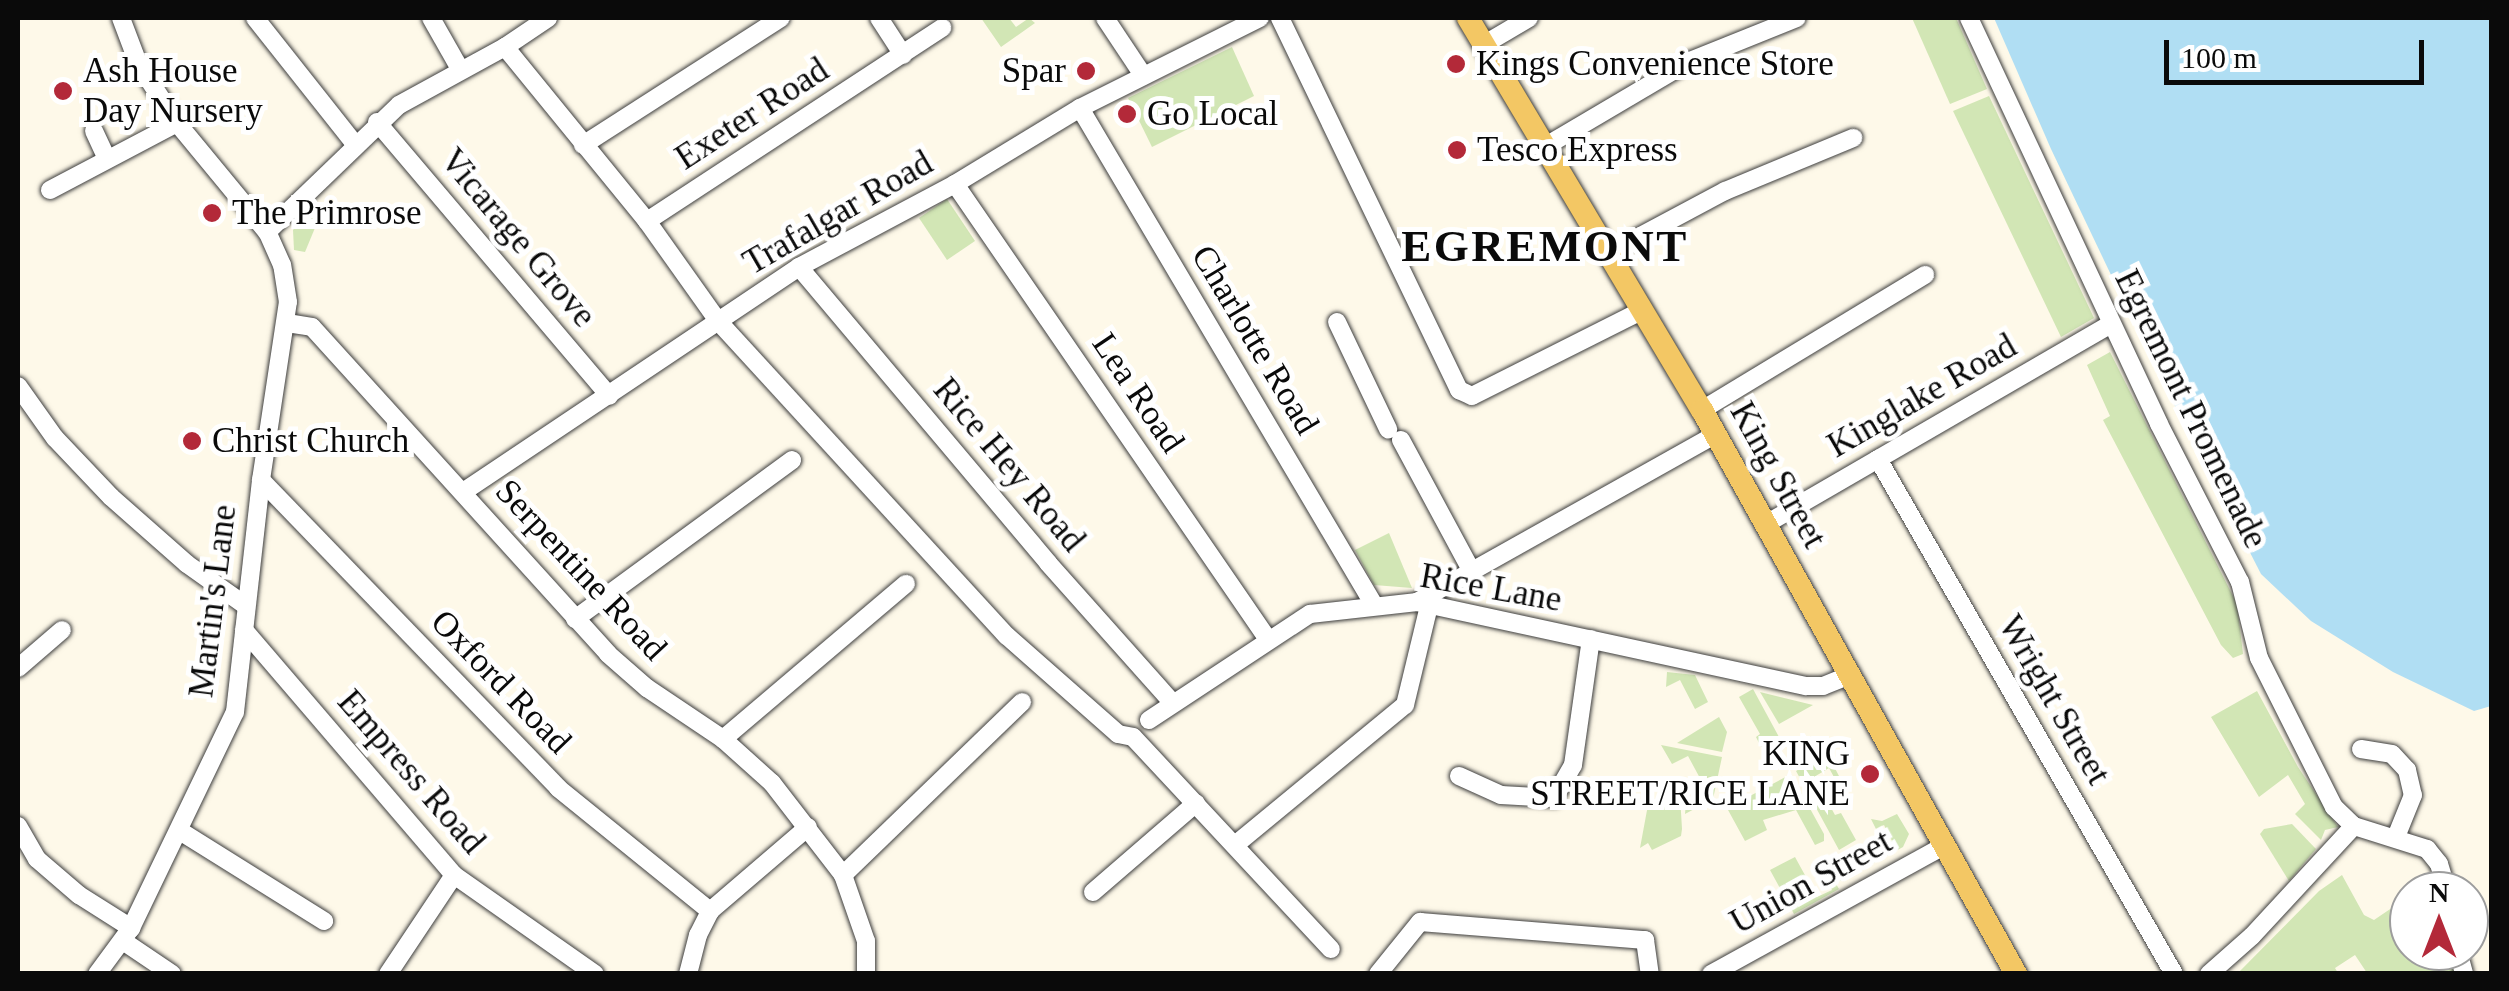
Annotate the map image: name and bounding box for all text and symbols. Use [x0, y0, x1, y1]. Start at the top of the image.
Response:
scale bar [2169, 20, 2429, 82]
text: 100 m [2181, 41, 2257, 74]
place label: Kings Convenience Store [1476, 43, 1834, 85]
street label: Exeter Road [668, 49, 836, 179]
place label: Ash House Day Nursery [83, 50, 263, 132]
place label: Spar [1002, 50, 1066, 92]
marker: Kings Convenience Store [1445, 53, 1467, 75]
marker: Spar [1075, 60, 1097, 82]
marker: Ash House Day Nursery [52, 80, 74, 102]
place label: Go Local [1147, 93, 1278, 135]
marker: Go Local [1116, 103, 1138, 125]
place label: Tesco Express [1477, 129, 1678, 171]
marker: Tesco Express [1446, 139, 1468, 161]
street label: Vicarage Grove [431, 140, 605, 336]
street label: Trafalgar Road [736, 142, 940, 284]
place label: The Primrose [232, 192, 422, 234]
marker: The Primrose [201, 202, 223, 224]
district label: EGREMONT [1401, 220, 1689, 274]
street label: Charlotte Road [1182, 238, 1328, 442]
street label: Egremont Promenade [2105, 263, 2277, 555]
street label: Lea Road [1083, 325, 1193, 461]
street label: Kinglake Road [1820, 325, 2024, 467]
street label: Rice Hey Road [924, 370, 1094, 560]
street label: King Street [1721, 395, 1835, 555]
place label: Christ Church [212, 420, 409, 462]
marker: Christ Church [181, 430, 203, 452]
street label: Serpentine Road [486, 471, 676, 669]
street label: Martin's Lane [180, 502, 246, 700]
street label: Rice Lane [1417, 555, 1565, 621]
street label: Oxford Road [422, 601, 580, 763]
street label: Wright Street [1989, 608, 2119, 792]
street label: Empress Road [329, 682, 493, 862]
place label: KING STREET/RICE LANE [1530, 733, 1850, 815]
marker: KING STREET/RICE LANE [1859, 763, 1881, 785]
street label: Union Street [1723, 821, 1899, 943]
north arrow [2389, 871, 2489, 971]
text: N [2429, 877, 2449, 908]

